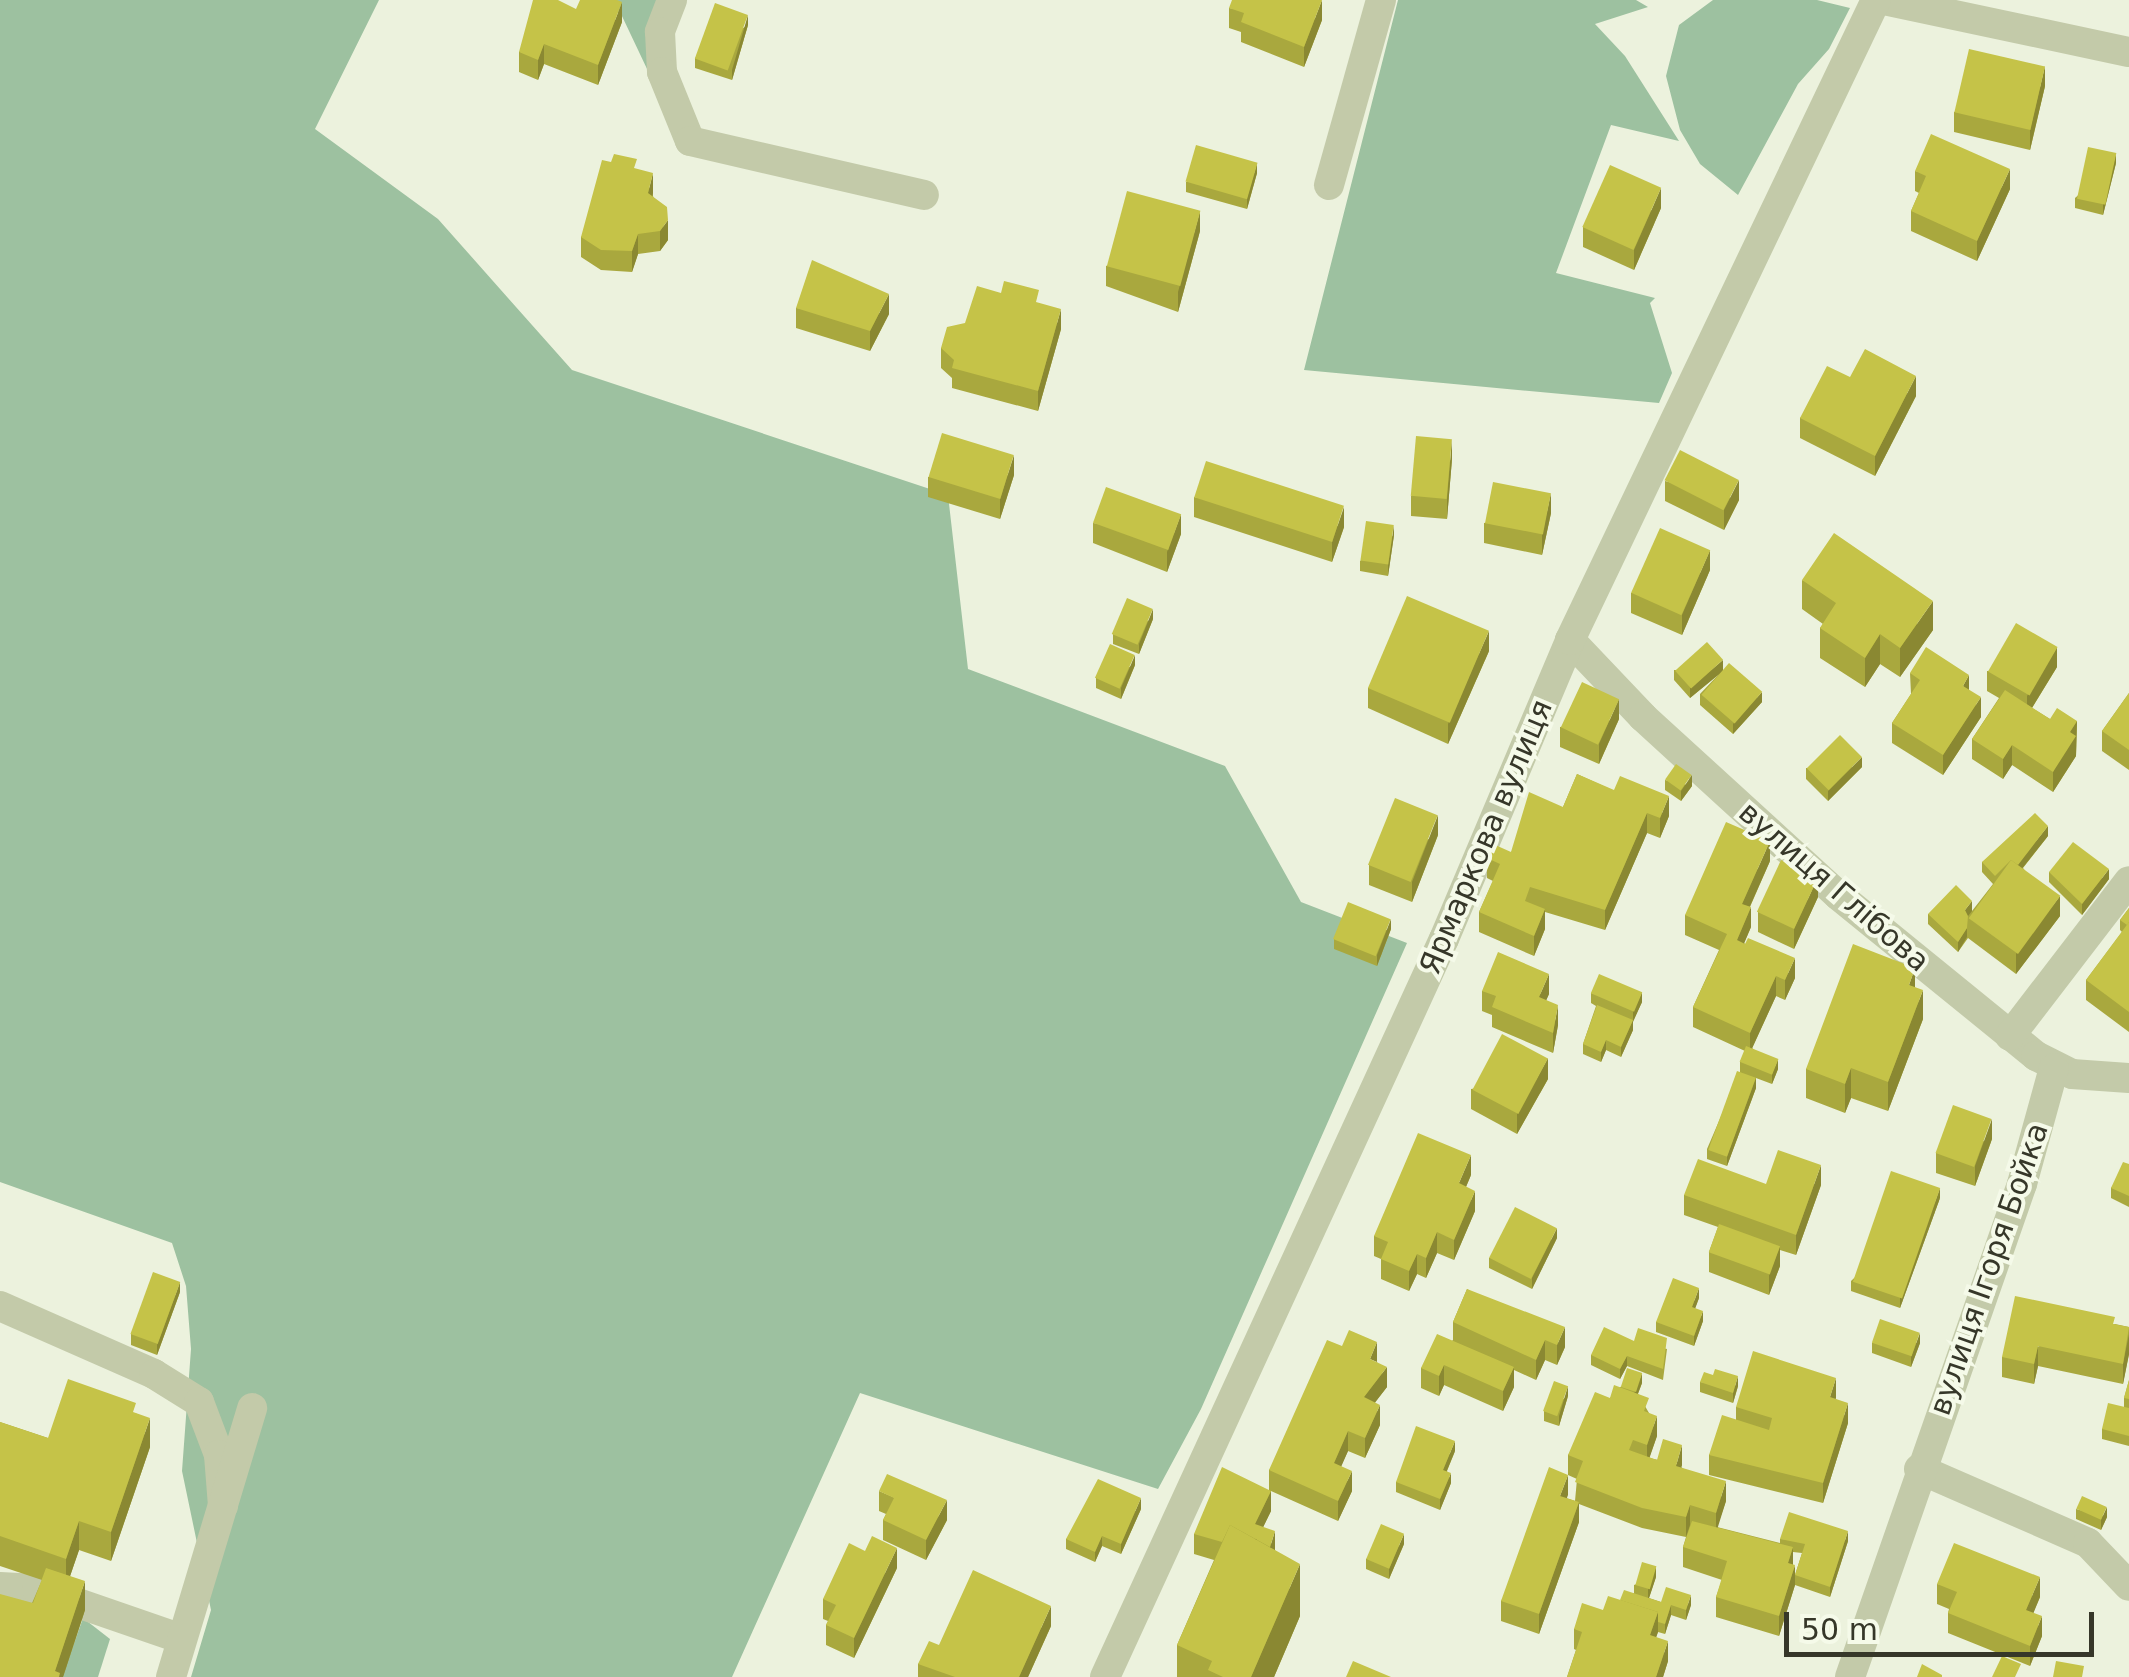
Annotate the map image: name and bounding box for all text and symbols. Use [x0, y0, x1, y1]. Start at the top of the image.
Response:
street label: Ярмаркова вулиця [1412, 694, 1560, 980]
street label: вулиця Глібова [1731, 794, 1937, 980]
street label: вулиця Ігоря Бойка [1922, 1118, 2056, 1420]
scale bar [1789, 1592, 2099, 1654]
text: 50 m [1801, 1612, 1878, 1647]

